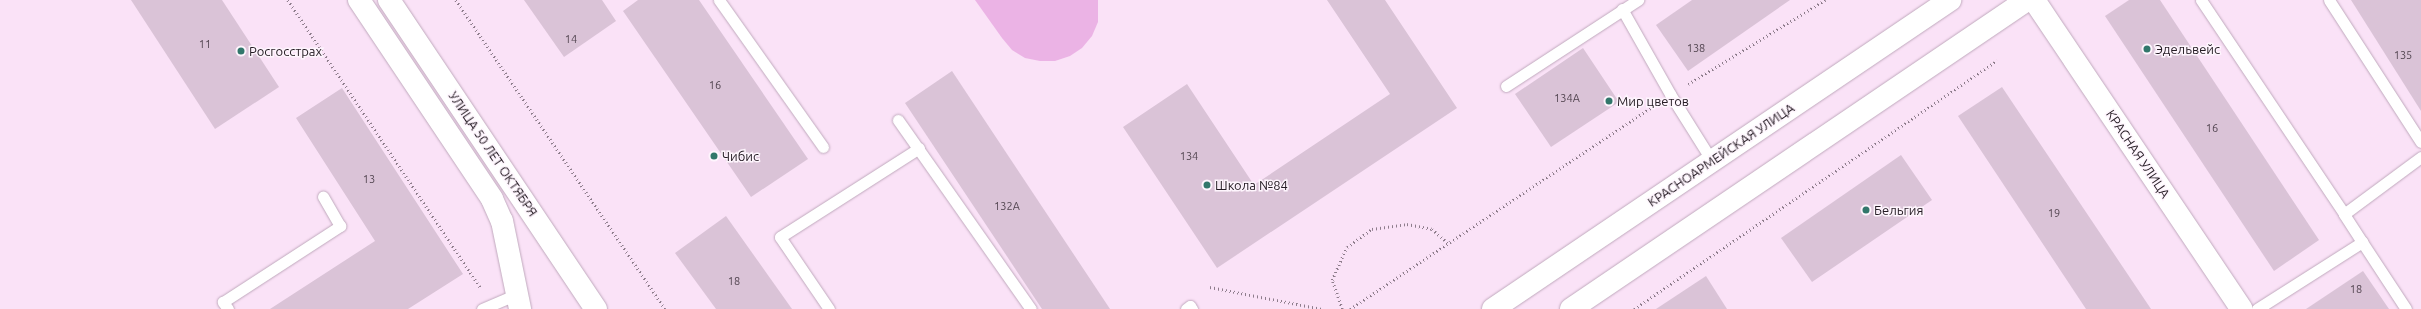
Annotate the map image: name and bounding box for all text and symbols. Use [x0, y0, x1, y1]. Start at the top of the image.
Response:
house number: 14 [565, 32, 577, 46]
house number: 11 [199, 37, 211, 51]
house number: 138 [1687, 41, 1705, 55]
place label: Эдельвейс [2155, 41, 2220, 57]
place label: Росгосстрах [249, 43, 322, 59]
marker: Эдельвейс [2142, 44, 2152, 54]
marker: Росгосстрах [236, 46, 246, 56]
house number: 135 [2394, 48, 2412, 62]
house number: 16 [709, 78, 721, 92]
street label: УЛИЦА 50 ЛЕТ ОКТЯБРЯ [445, 89, 541, 219]
house number: 134А [1554, 91, 1580, 105]
place label: Мир цветов [1617, 93, 1689, 109]
marker: Мир цветов [1604, 96, 1614, 106]
street label: КРАСНОАРМЕЙСКАЯ УЛИЦА [1645, 100, 1797, 210]
street label: КРАСНАЯ УЛИЦА [2103, 107, 2173, 201]
house number: 16 [2206, 121, 2218, 135]
place label: Чибис [722, 148, 759, 164]
house number: 134 [1180, 149, 1198, 163]
marker: Чибис [709, 151, 719, 161]
house number: 13 [363, 172, 375, 186]
place label: Школа №84 [1215, 177, 1288, 193]
marker: Школа №84 [1202, 180, 1212, 190]
house number: 132А [994, 199, 1020, 213]
place label: Бельгия [1874, 202, 1923, 218]
marker: Бельгия [1861, 205, 1871, 215]
house number: 19 [2048, 206, 2060, 220]
house number: 18 [728, 274, 740, 288]
house number: 18 [2350, 282, 2362, 296]

